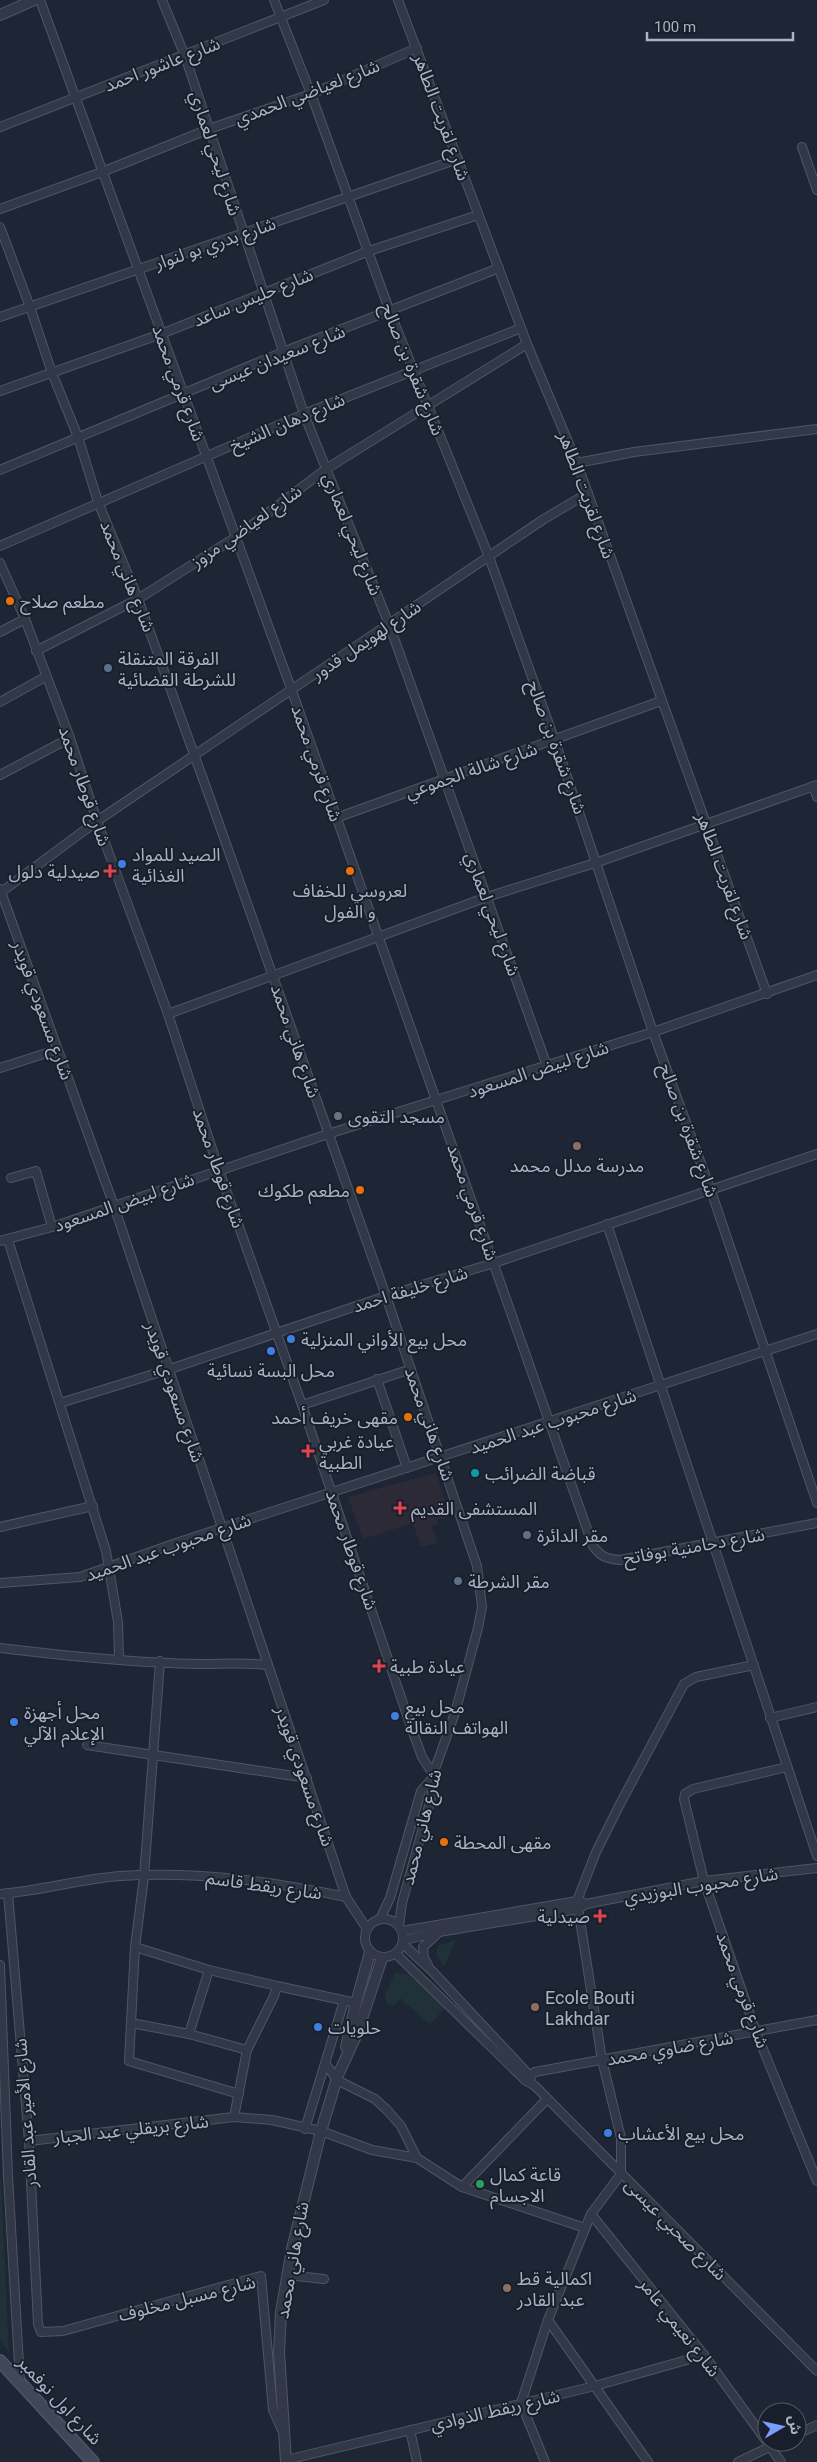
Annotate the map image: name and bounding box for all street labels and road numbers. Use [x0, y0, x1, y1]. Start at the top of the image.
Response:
street label: شارع عاشور احمد [101, 32, 224, 99]
street label: شارع لقريت الطاهر [405, 50, 475, 185]
street label: شارع لعياضي الحمدي [232, 55, 384, 133]
street label: شارع ليحي لعماري [182, 88, 246, 219]
street label: شارع بدري بو لنوار [151, 212, 280, 278]
street label: شارع حليس ساعد [190, 263, 318, 334]
street label: شارع شقرة بن صالح [373, 300, 449, 440]
street label: شارع سعيدان عيسى [206, 320, 350, 398]
street label: شارع قرمي محمد [145, 322, 210, 445]
street label: شارع دهان الشيخ [226, 388, 349, 459]
street label: شارع لقريت الطاهر [550, 428, 620, 563]
street label: شارع ليحي لعماري [315, 470, 387, 600]
street label: شارع لعياضي مزوز [186, 480, 308, 576]
street label: شارع هاني محمد [92, 517, 160, 636]
street label: شارع لهويمل قدور [306, 596, 427, 688]
street label: شارع شقرة بن صالح [519, 677, 591, 818]
street label: شارع قرمي محمد [283, 702, 347, 825]
street label: شارع قوطار محمد [51, 723, 115, 850]
street label: شارع شالة الجموعي [402, 738, 541, 806]
street label: شارع لقريت الطاهر [688, 809, 758, 944]
street label: شارع ليحي لعماري [457, 849, 525, 980]
street label: شارع مسعودي قويدر [4, 936, 78, 1084]
street label: شارع هاني محمد [263, 982, 325, 1102]
street label: شارع لبيض المسعود [465, 1036, 612, 1106]
street label: شارع شقرة بن صالح [651, 1060, 723, 1201]
street label: شارع قوطار محمد [185, 1105, 249, 1232]
street label: شارع قرمي محمد [439, 1141, 503, 1264]
street label: شارع لبيض المسعود [51, 1168, 198, 1240]
street label: شارع خليفة احمد [350, 1262, 471, 1320]
street label: شارع مسعودي قويدر [137, 1318, 209, 1466]
street label: شارع هاني محمد [397, 1365, 459, 1485]
street label: شارع محبوب عبد الحميد [467, 1384, 640, 1462]
street label: شارع قوطار محمد [318, 1487, 382, 1614]
street label: شارع محبوب عبد الحميد [82, 1509, 255, 1589]
street label: شارع دحامنية بوفاتح [622, 1523, 767, 1573]
street label: شارع مسعودي قويدر [267, 1702, 339, 1850]
street label: شارع هاني محمد [396, 1767, 449, 1888]
street label: شارع محبوب البوزيدي [622, 1862, 780, 1912]
street label: شارع ريقط قاسم [204, 1866, 323, 1907]
street label: شارع قرمي محمد [709, 1929, 774, 2052]
street label: شارع ضاوي محمد [605, 2027, 736, 2073]
street label: شارع الأمير عبد القادر [9, 2037, 45, 2189]
street label: شارع بريقلي عبد الجبار [51, 2110, 210, 2152]
street label: شارع صحبي عيسى [618, 2174, 731, 2287]
street label: شارع هاني محمد [271, 2200, 317, 2321]
street label: شارع مسبل مخلوف [116, 2271, 259, 2329]
street label: شارع نعيمي عامر [631, 2273, 725, 2383]
street label: شارع اول نوفمبر [10, 2350, 107, 2452]
street label: شارع ريقط الذوادي [428, 2385, 563, 2439]

